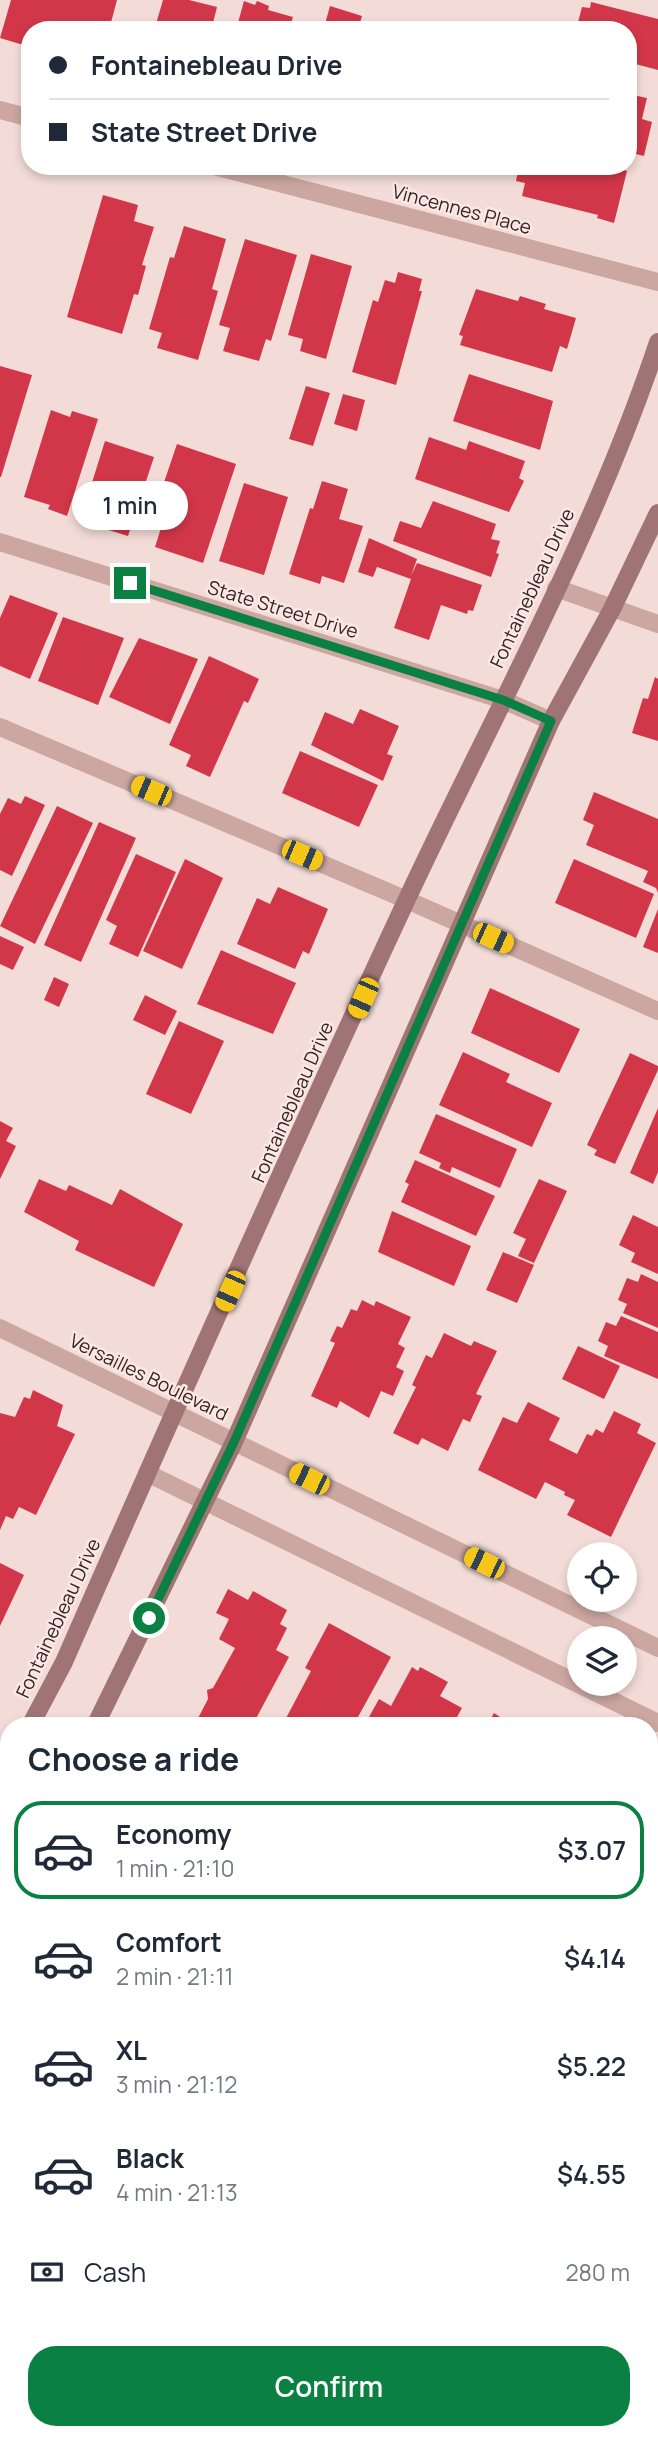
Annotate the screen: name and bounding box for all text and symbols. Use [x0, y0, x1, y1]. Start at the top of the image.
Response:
text: Fontainebleau Drive [91, 47, 342, 83]
text: State Street Drive [91, 114, 317, 150]
street label: Vincennes Place [390, 178, 534, 240]
callout: 1 min [72, 482, 188, 530]
text: 1 min [103, 489, 157, 521]
street label: Fontainebleau Drive [484, 504, 580, 672]
route end [114, 567, 146, 599]
street label: State Street Drive [205, 574, 361, 644]
car [128, 773, 175, 809]
car [279, 837, 326, 873]
car [470, 920, 517, 956]
car [345, 975, 382, 1021]
street label: Fontainebleau Drive [245, 1018, 339, 1186]
car [212, 1268, 249, 1314]
street label: Versailles Boulevard [65, 1327, 233, 1427]
car [286, 1460, 333, 1498]
street label: Fontainebleau Drive [10, 1534, 106, 1702]
map controls [567, 1542, 637, 1696]
button: locate [567, 1542, 637, 1612]
car [461, 1544, 508, 1582]
route start [133, 1602, 165, 1634]
button: layers [567, 1626, 637, 1696]
text: Choose a ride [28, 1737, 239, 1781]
text: Economy [116, 1816, 231, 1852]
icon: car [32, 1819, 95, 1882]
text: $3.07 [557, 1832, 626, 1868]
text: 1 min · 21:10 [116, 1852, 234, 1884]
text: Comfort [116, 1924, 222, 1960]
icon: car [32, 1927, 95, 1990]
text: $4.14 [564, 1940, 626, 1976]
text: 2 min · 21:11 [116, 1960, 234, 1992]
text: XL [116, 2032, 147, 2068]
icon: car [32, 2035, 95, 2098]
text: $5.22 [557, 2048, 626, 2084]
text: 3 min · 21:12 [116, 2068, 237, 2100]
text: Black [116, 2140, 184, 2176]
icon: car [32, 2143, 95, 2206]
text: $4.55 [557, 2156, 626, 2192]
text: 4 min · 21:13 [116, 2176, 238, 2208]
icon: cash [28, 2253, 66, 2291]
text: Cash [84, 2254, 146, 2290]
text: 280 m [565, 2256, 630, 2288]
button: Confirm [28, 2346, 630, 2426]

